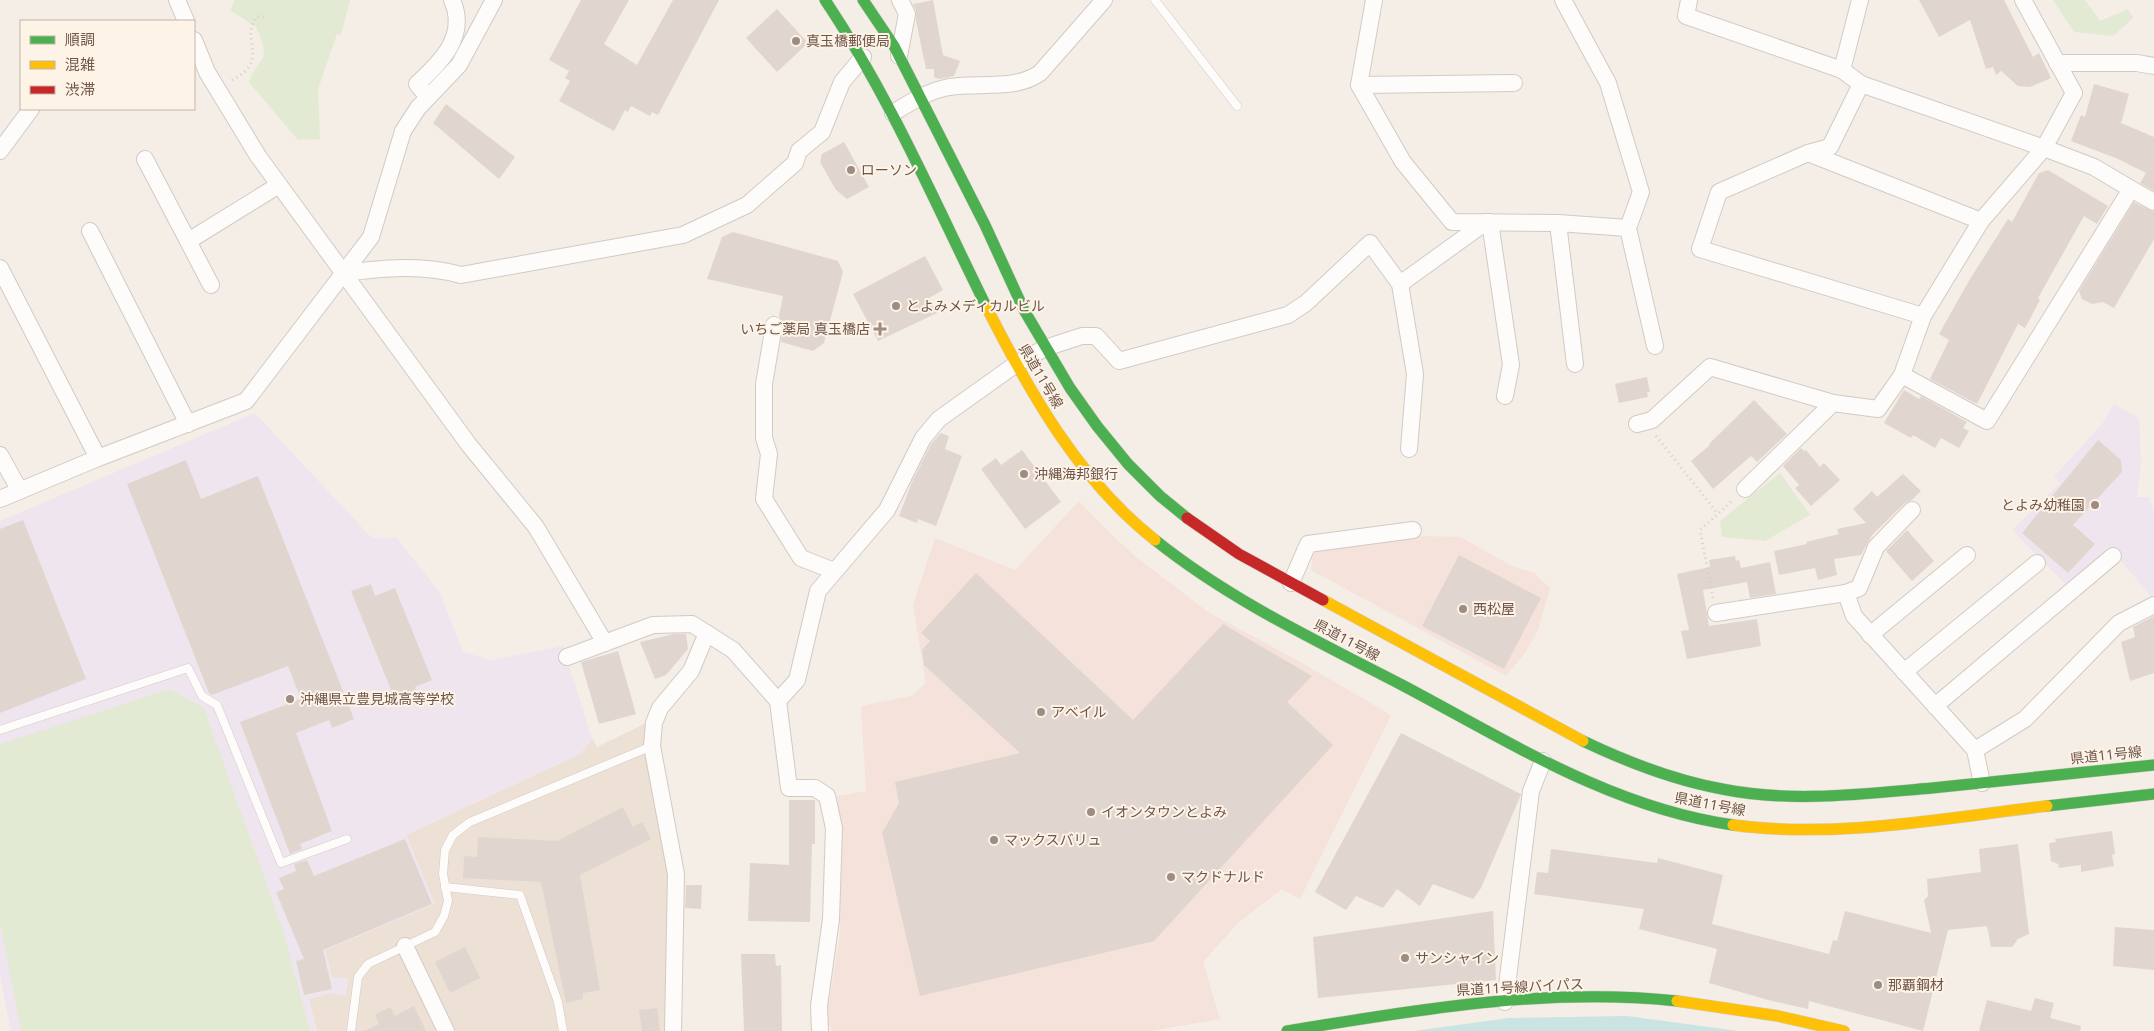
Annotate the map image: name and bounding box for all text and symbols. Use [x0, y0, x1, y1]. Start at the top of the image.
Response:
legend [20, 20, 195, 110]
text: 順調 [65, 29, 95, 49]
place label: 真玉橋郵便局 [806, 31, 890, 50]
marker: 真玉橋郵便局 [790, 35, 802, 47]
text: 混雑 [65, 54, 95, 74]
text: 渋滞 [65, 79, 95, 99]
place label: ローソン [861, 160, 917, 179]
marker: ローソン [845, 164, 857, 176]
place label: とよみメディカルビル [906, 296, 1045, 315]
marker: とよみメディカルビル [890, 300, 902, 312]
place label: いちご薬局 真玉橋店 [740, 319, 870, 338]
marker: いちご薬局 真玉橋店 [874, 323, 886, 335]
street label: 県道11号線 [1015, 340, 1068, 412]
place label: 沖縄海邦銀行 [1034, 464, 1118, 483]
marker: 沖縄海邦銀行 [1018, 468, 1030, 480]
place label: とよみ幼稚園 [2001, 495, 2085, 514]
marker: とよみ幼稚園 [2089, 499, 2101, 511]
place label: 西松屋 [1473, 599, 1515, 618]
marker: 西松屋 [1457, 603, 1469, 615]
street label: 県道11号線 [1311, 614, 1383, 665]
place label: 沖縄県立豊見城高等学校 [300, 689, 454, 708]
marker: 沖縄県立豊見城高等学校 [284, 693, 296, 705]
place label: アベイル [1051, 702, 1107, 721]
marker: アベイル [1035, 706, 1047, 718]
street label: 県道11号線 [2069, 741, 2143, 768]
street label: 県道11号線 [1673, 787, 1747, 820]
place label: イオンタウンとよみ [1101, 802, 1227, 821]
marker: イオンタウンとよみ [1085, 806, 1097, 818]
place label: マックスバリュ [1004, 830, 1102, 849]
marker: マックスバリュ [988, 834, 1000, 846]
place label: マクドナルド [1181, 867, 1265, 886]
marker: マクドナルド [1165, 871, 1177, 883]
place label: サンシャイン [1415, 948, 1499, 967]
marker: サンシャイン [1399, 952, 1411, 964]
street label: 県道11号線バイパス [1456, 974, 1584, 999]
place label: 那覇鋼材 [1888, 975, 1944, 994]
marker: 那覇鋼材 [1872, 979, 1884, 991]

